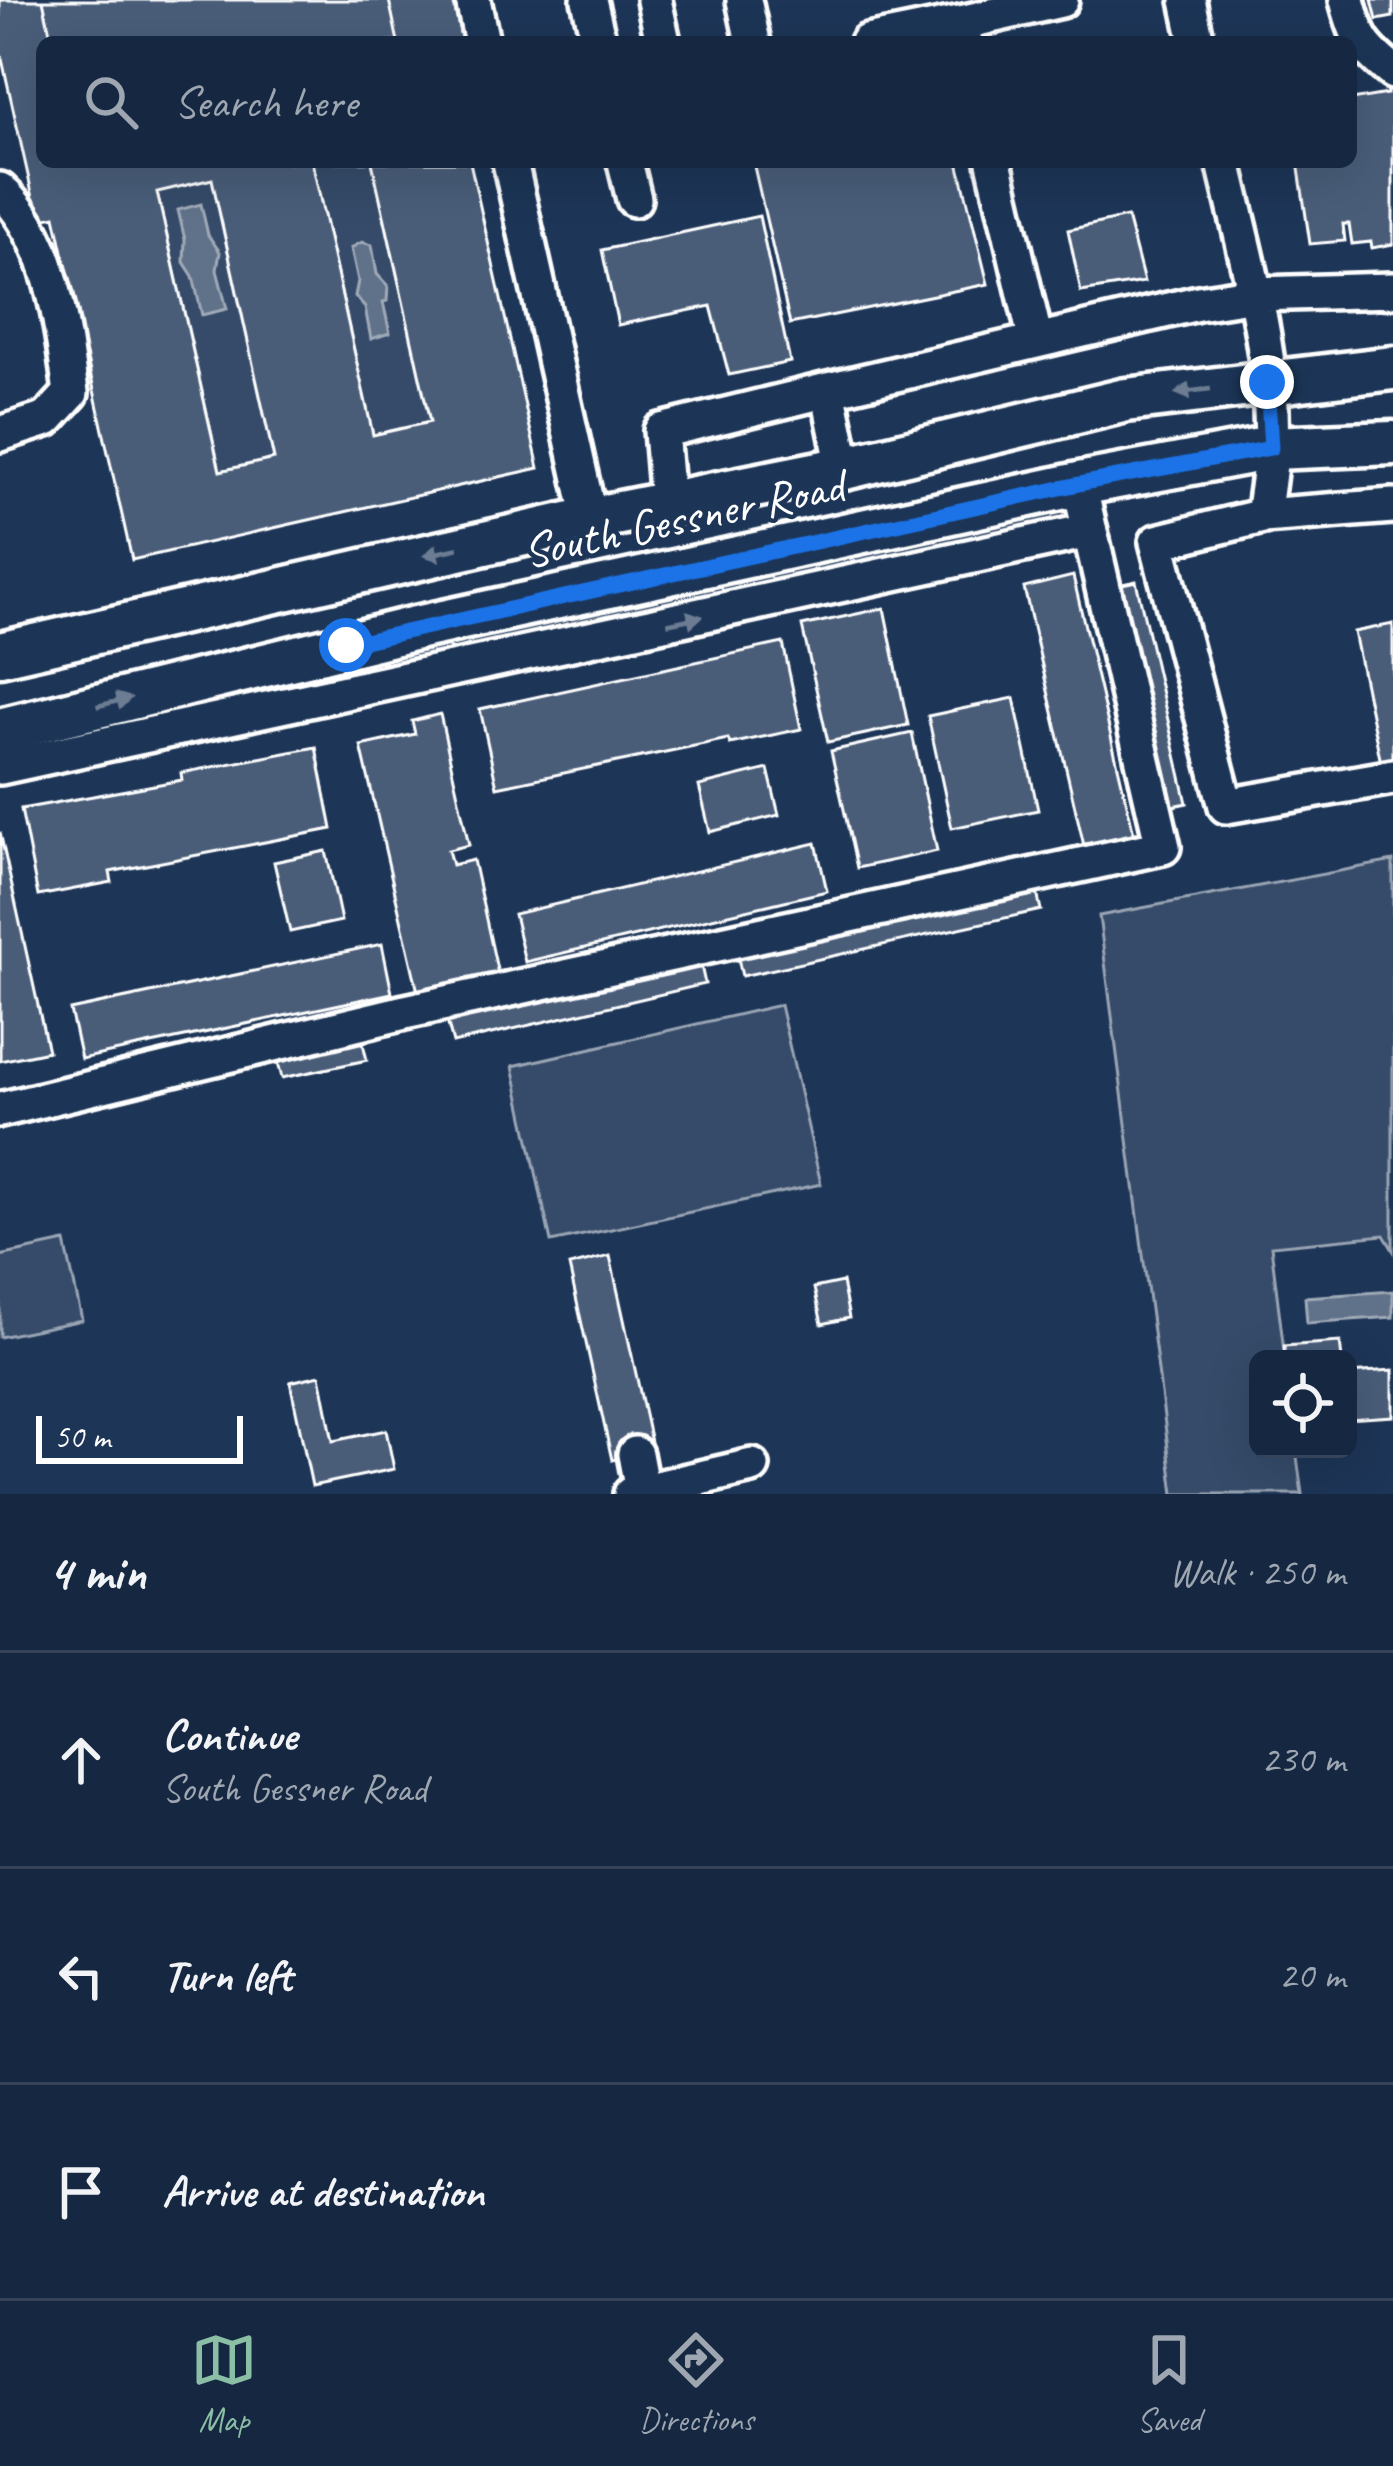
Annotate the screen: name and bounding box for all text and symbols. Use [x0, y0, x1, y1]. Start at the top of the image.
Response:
search box [36, 36, 1357, 168]
icon: search [78, 69, 144, 135]
text: Search here [174, 74, 357, 131]
route end [1240, 355, 1294, 409]
one-way arrow [1174, 382, 1212, 401]
street label: South Gessner Road [517, 453, 856, 581]
one-way arrow [422, 543, 460, 562]
one-way arrow [667, 609, 705, 628]
route start [319, 618, 373, 672]
one-way arrow [95, 692, 132, 711]
map controls [1249, 1350, 1357, 1458]
button: locate [1249, 1350, 1357, 1458]
scale bar [36, 1410, 243, 1463]
text: 50 m [54, 1416, 110, 1458]
text: 4 min [48, 1540, 146, 1604]
text: Walk · 250 m [1169, 1548, 1345, 1597]
text: Continue [162, 1707, 296, 1764]
icon: ahead [48, 1727, 114, 1793]
text: 230 m [1261, 1735, 1345, 1784]
text: South Gessner Road [162, 1764, 427, 1813]
icon: left [48, 1943, 114, 2009]
text: Turn left [162, 1947, 292, 2004]
text: 20 m [1279, 1951, 1345, 2000]
icon: arrive [48, 2159, 114, 2225]
text: Arrive at destination [162, 2163, 484, 2220]
tab: Map [191, 2327, 257, 2441]
tab: Directions [639, 2327, 754, 2441]
tab: Saved [1136, 2327, 1202, 2441]

